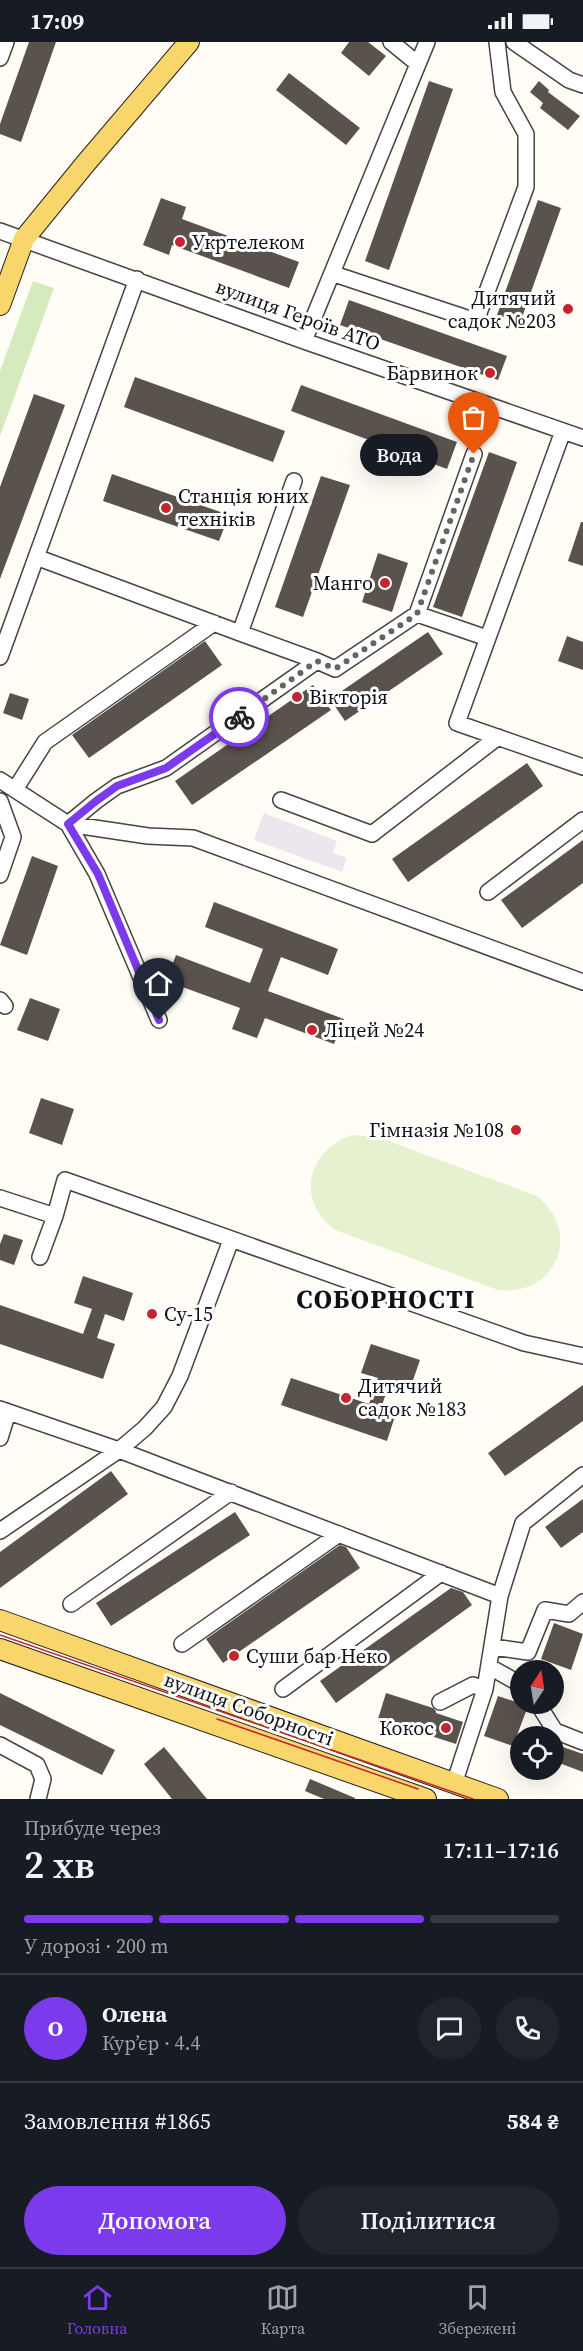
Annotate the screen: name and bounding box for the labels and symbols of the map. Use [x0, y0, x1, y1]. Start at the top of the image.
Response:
place label: Укртелеком [192, 228, 305, 256]
marker: Укртелеком [173, 235, 187, 249]
street label: вулиця Героїв АТО [212, 272, 384, 358]
place label: Дитячий садок №203 [448, 284, 556, 335]
marker: Дитячий садок №203 [561, 302, 575, 316]
place label: Барвинок [386, 359, 478, 387]
marker: Барвинок [483, 366, 497, 380]
pin [448, 392, 499, 454]
callout: Вода [360, 433, 438, 475]
place label: Станція юних техніків [178, 482, 309, 533]
marker: Станція юних техніків [159, 501, 173, 515]
place label: Манго [313, 569, 373, 597]
marker: Манго [378, 576, 392, 590]
place label: Вікторія [309, 683, 388, 711]
courier [209, 687, 269, 747]
marker: Вікторія [290, 690, 304, 704]
pin [133, 958, 184, 1020]
place label: Ліцей №24 [324, 1016, 424, 1044]
marker: Ліцей №24 [305, 1023, 319, 1037]
place label: Гімназія №108 [369, 1116, 504, 1144]
marker: Гімназія №108 [509, 1123, 523, 1137]
district label: СОБОРНОСТІ [296, 1281, 476, 1317]
place label: Су-15 [164, 1300, 213, 1328]
marker: Су-15 [145, 1307, 159, 1321]
place label: Дитячий садок №183 [358, 1372, 466, 1423]
marker: Дитячий садок №183 [339, 1391, 353, 1405]
place label: Суши бар Неко [246, 1642, 388, 1670]
marker: Суши бар Неко [227, 1649, 241, 1663]
north arrow [510, 1660, 564, 1714]
street label: вулиця Соборності [160, 1665, 338, 1753]
place label: Кокос [379, 1714, 434, 1742]
marker: Кокос [439, 1721, 453, 1735]

